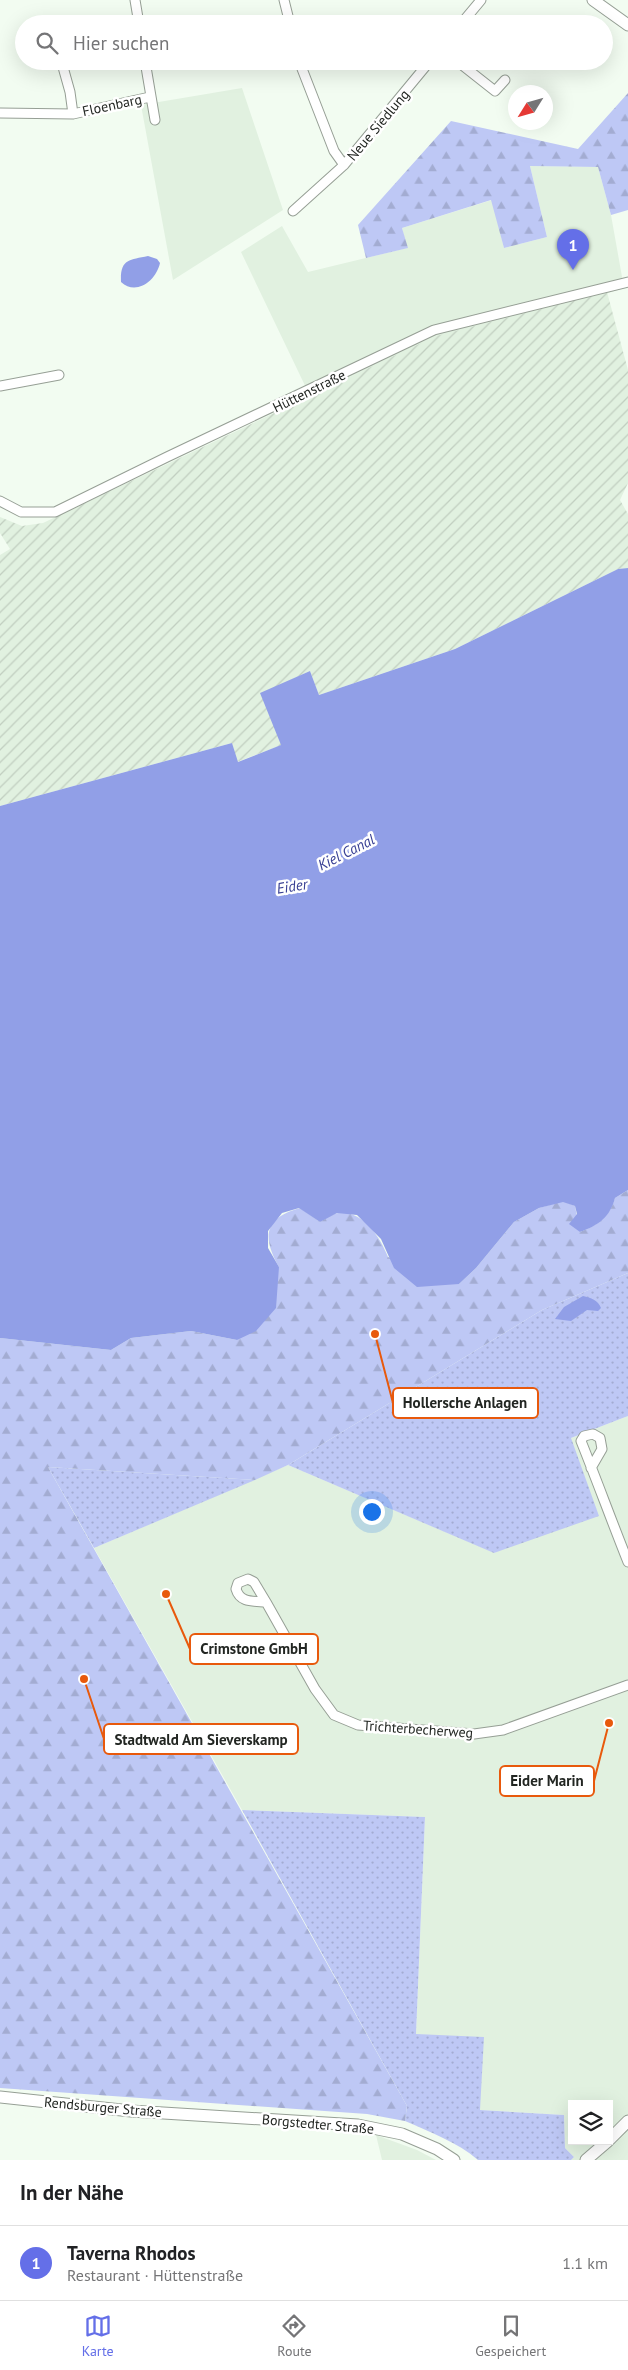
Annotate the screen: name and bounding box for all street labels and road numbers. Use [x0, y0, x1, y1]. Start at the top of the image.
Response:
street label: Neue Siedlung [343, 86, 413, 164]
street label: Floenbarg [81, 90, 143, 120]
street label: Hüttenstraße [270, 366, 348, 416]
street label: Trichterbecherweg [362, 1716, 474, 1742]
street label: Rendsburger Straße [43, 2093, 163, 2121]
street label: Borgstedter Straße [261, 2110, 375, 2138]

